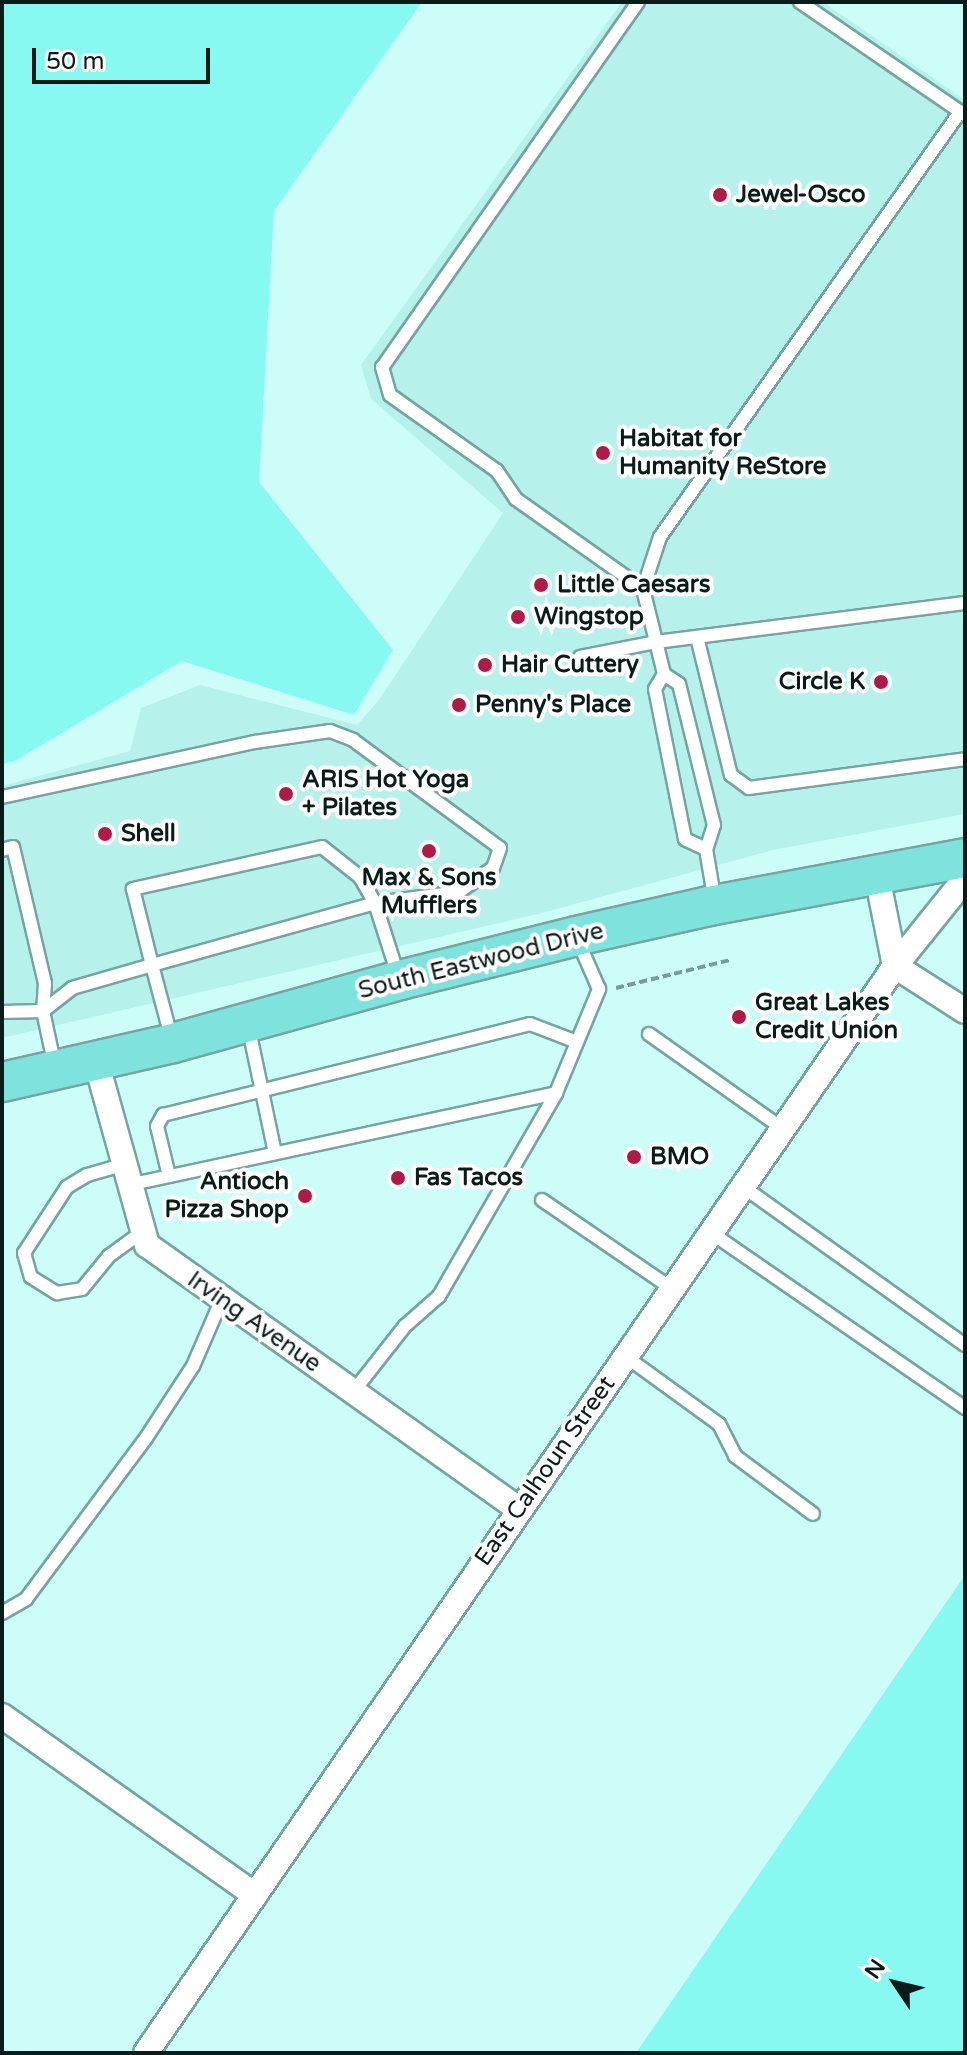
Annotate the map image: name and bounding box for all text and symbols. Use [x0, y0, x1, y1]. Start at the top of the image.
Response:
scale bar [36, 32, 214, 82]
text: 50 m [46, 47, 104, 76]
place label: Jewel-Osco [736, 181, 866, 209]
marker: Jewel-Osco [711, 186, 729, 204]
place label: Habitat for Humanity ReStore [619, 425, 826, 481]
marker: Habitat for Humanity ReStore [594, 444, 612, 462]
place label: Little Caesars [557, 571, 710, 599]
marker: Little Caesars [532, 576, 550, 594]
place label: Wingstop [534, 603, 644, 631]
marker: Wingstop [509, 608, 527, 626]
place label: Hair Cuttery [501, 651, 639, 679]
marker: Hair Cuttery [476, 656, 494, 674]
place label: Circle K [779, 668, 865, 696]
marker: Circle K [872, 673, 890, 691]
place label: Penny's Place [475, 691, 631, 719]
marker: Penny's Place [450, 696, 468, 714]
place label: ARIS Hot Yoga + Pilates [302, 766, 469, 822]
marker: ARIS Hot Yoga + Pilates [277, 785, 295, 803]
place label: Shell [121, 820, 176, 848]
marker: Shell [96, 825, 114, 843]
marker: Max & Sons Mufflers [420, 842, 438, 860]
place label: Max & Sons Mufflers [361, 864, 497, 920]
street label: South Eastwood Drive [355, 917, 607, 1005]
place label: Great Lakes Credit Union [755, 989, 898, 1045]
marker: Great Lakes Credit Union [730, 1008, 748, 1026]
place label: BMO [650, 1143, 709, 1171]
marker: BMO [625, 1148, 643, 1166]
place label: Fas Tacos [414, 1164, 523, 1192]
place label: Antioch Pizza Shop [165, 1168, 289, 1224]
marker: Fas Tacos [389, 1169, 407, 1187]
marker: Antioch Pizza Shop [296, 1187, 314, 1205]
street label: Irving Avenue [182, 1265, 326, 1379]
street label: East Calhoun Street [469, 1371, 621, 1571]
north arrow [855, 1943, 935, 2023]
text: N [860, 1955, 891, 1984]

